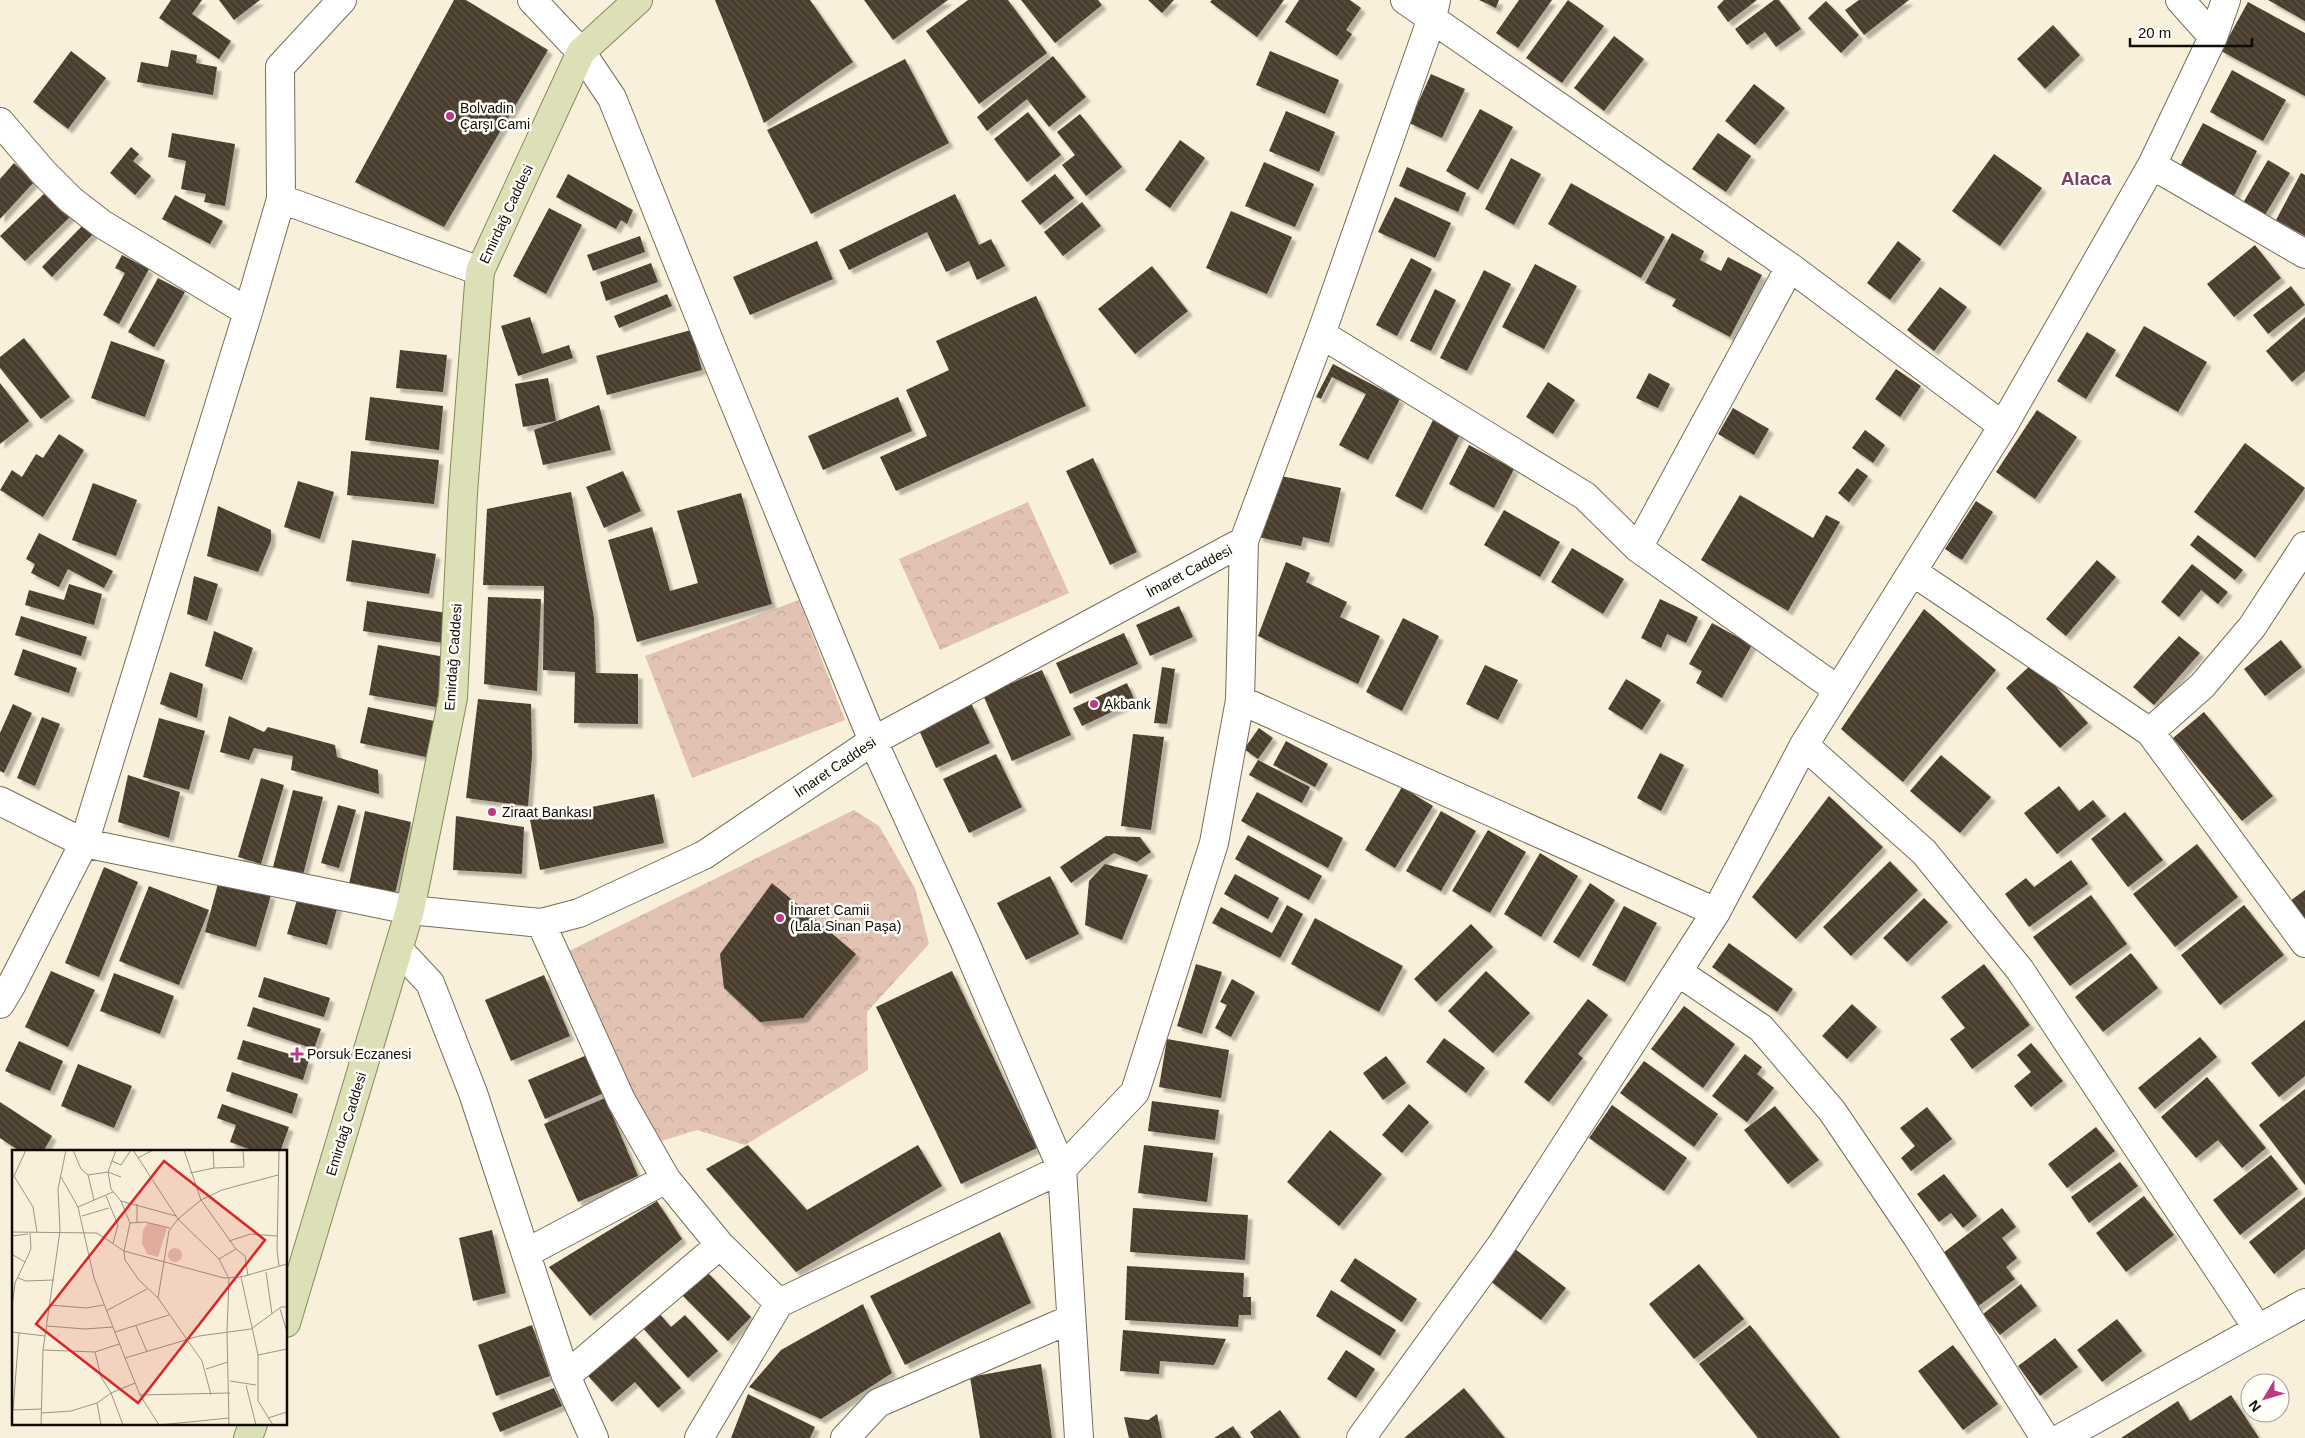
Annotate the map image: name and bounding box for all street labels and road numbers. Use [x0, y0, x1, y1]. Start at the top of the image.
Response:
street label: Emirdağ Caddesi [476, 162, 536, 266]
street label: İmaret Caddesi [1143, 541, 1235, 600]
street label: Emirdağ Caddesi [441, 603, 465, 711]
street label: İmaret Caddesi [791, 733, 879, 800]
street label: Emirdağ Caddesi [323, 1070, 369, 1178]

